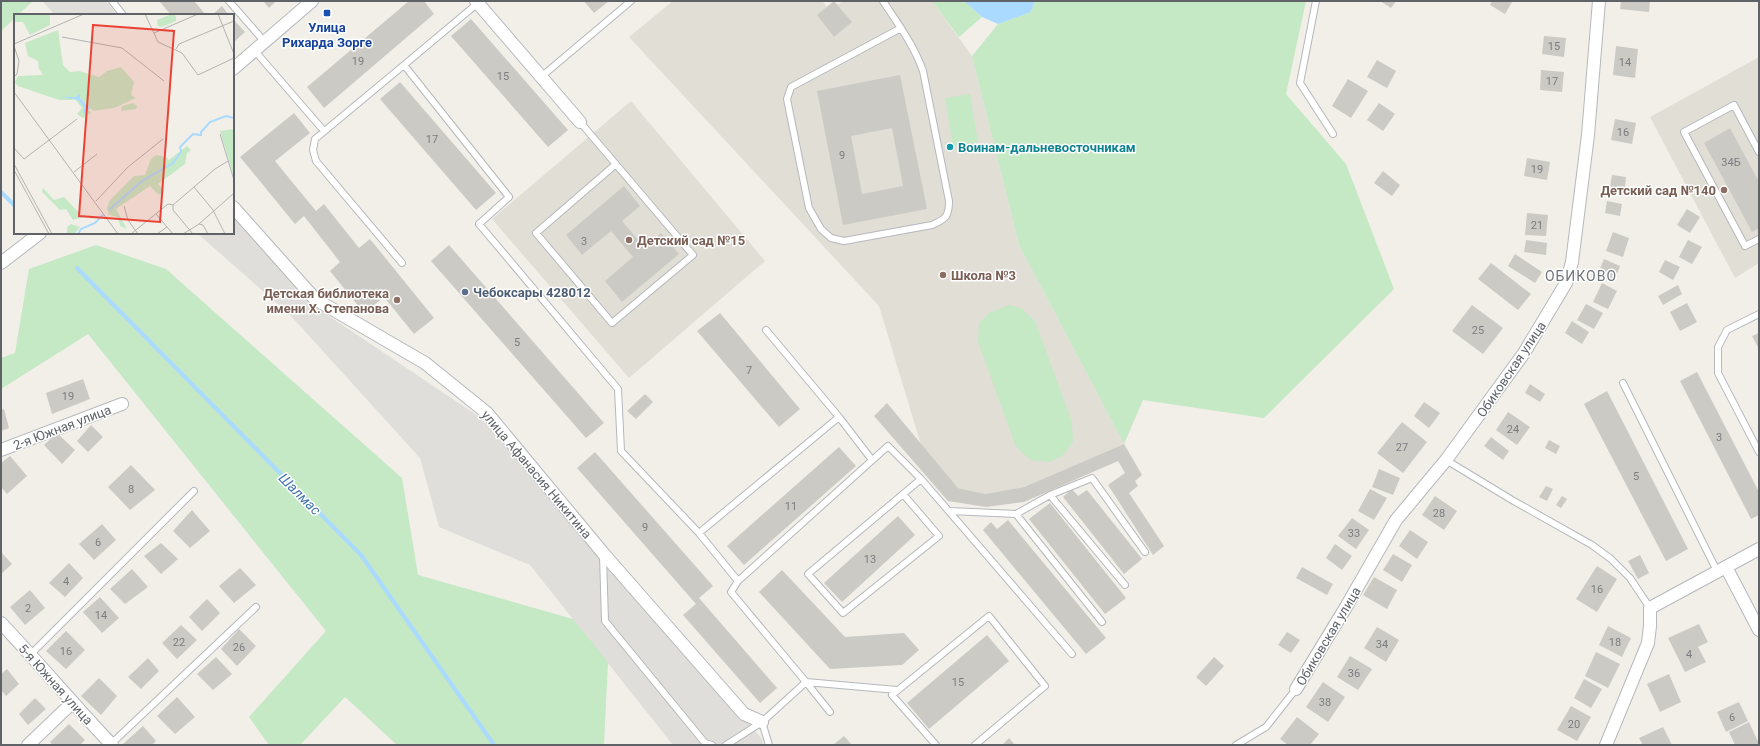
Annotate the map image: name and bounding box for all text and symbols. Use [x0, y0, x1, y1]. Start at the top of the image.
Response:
marker: Улица Рихарда Зорге [322, 8, 332, 18]
inset map [14, 14, 234, 234]
place label: Улица Рихарда Зорге [282, 20, 372, 50]
house number: 15 [1548, 40, 1560, 53]
house number: 19 [352, 55, 364, 68]
house number: 14 [1619, 56, 1631, 69]
house number: 15 [497, 70, 509, 83]
house number: 17 [1546, 75, 1558, 88]
house number: 16 [1617, 126, 1629, 139]
house number: 17 [426, 133, 438, 146]
place label: Воинам-дальневосточникам [958, 140, 1136, 155]
marker: Воинам-дальневосточникам [945, 142, 955, 152]
house number: 9 [839, 149, 845, 162]
house number: 34Б [1721, 156, 1741, 169]
house number: 19 [1531, 163, 1543, 176]
place label: Детский сад №140 [1600, 183, 1716, 198]
marker: Детский сад №140 [1719, 185, 1729, 195]
house number: 21 [1531, 219, 1543, 232]
place label: Детский сад №15 [637, 233, 745, 248]
house number: 3 [581, 235, 587, 248]
marker: Детский сад №15 [624, 235, 634, 245]
place label: Школа №3 [951, 268, 1016, 283]
district label: ОБИКОВО [1545, 268, 1617, 284]
marker: Школа №3 [938, 270, 948, 280]
place label: Чебоксары 428012 [473, 285, 591, 300]
place label: Детская библиотека имени Х. Степанова [263, 286, 389, 316]
marker: Чебоксары 428012 [460, 287, 470, 297]
marker: Детская библиотека имени Х. Степанова [392, 295, 402, 305]
street label: Обиковская улица [1474, 319, 1549, 420]
house number: 25 [1472, 324, 1484, 337]
house number: 5 [514, 336, 520, 349]
house number: 7 [746, 364, 752, 377]
house number: 19 [62, 390, 74, 403]
street label: 2-я Южная улица [11, 402, 113, 453]
street label: улица Афанасия Никитина [479, 407, 595, 541]
house number: 24 [1507, 423, 1519, 436]
house number: 3 [1716, 431, 1722, 444]
house number: 27 [1396, 441, 1408, 454]
water label: Шалмас [276, 470, 324, 518]
house number: 5 [1633, 470, 1639, 483]
house number: 8 [128, 483, 134, 496]
house number: 11 [785, 500, 797, 513]
house number: 28 [1433, 507, 1445, 520]
house number: 9 [642, 521, 648, 534]
house number: 33 [1348, 527, 1360, 540]
house number: 6 [95, 536, 101, 549]
house number: 13 [864, 553, 876, 566]
house number: 4 [63, 575, 69, 588]
house number: 16 [1591, 583, 1603, 596]
street label: Обиковская улица [1293, 584, 1364, 688]
house number: 2 [25, 602, 31, 615]
house number: 14 [95, 609, 107, 622]
house number: 22 [173, 636, 185, 649]
house number: 18 [1609, 636, 1621, 649]
house number: 34 [1376, 638, 1388, 651]
street label: 5-я Южная улица [15, 641, 96, 728]
house number: 26 [233, 641, 245, 654]
house number: 16 [60, 645, 72, 658]
house number: 4 [1686, 648, 1692, 661]
house number: 36 [1348, 667, 1360, 680]
house number: 15 [952, 676, 964, 689]
house number: 38 [1319, 696, 1331, 709]
house number: 6 [1729, 711, 1735, 724]
house number: 20 [1568, 718, 1580, 731]

